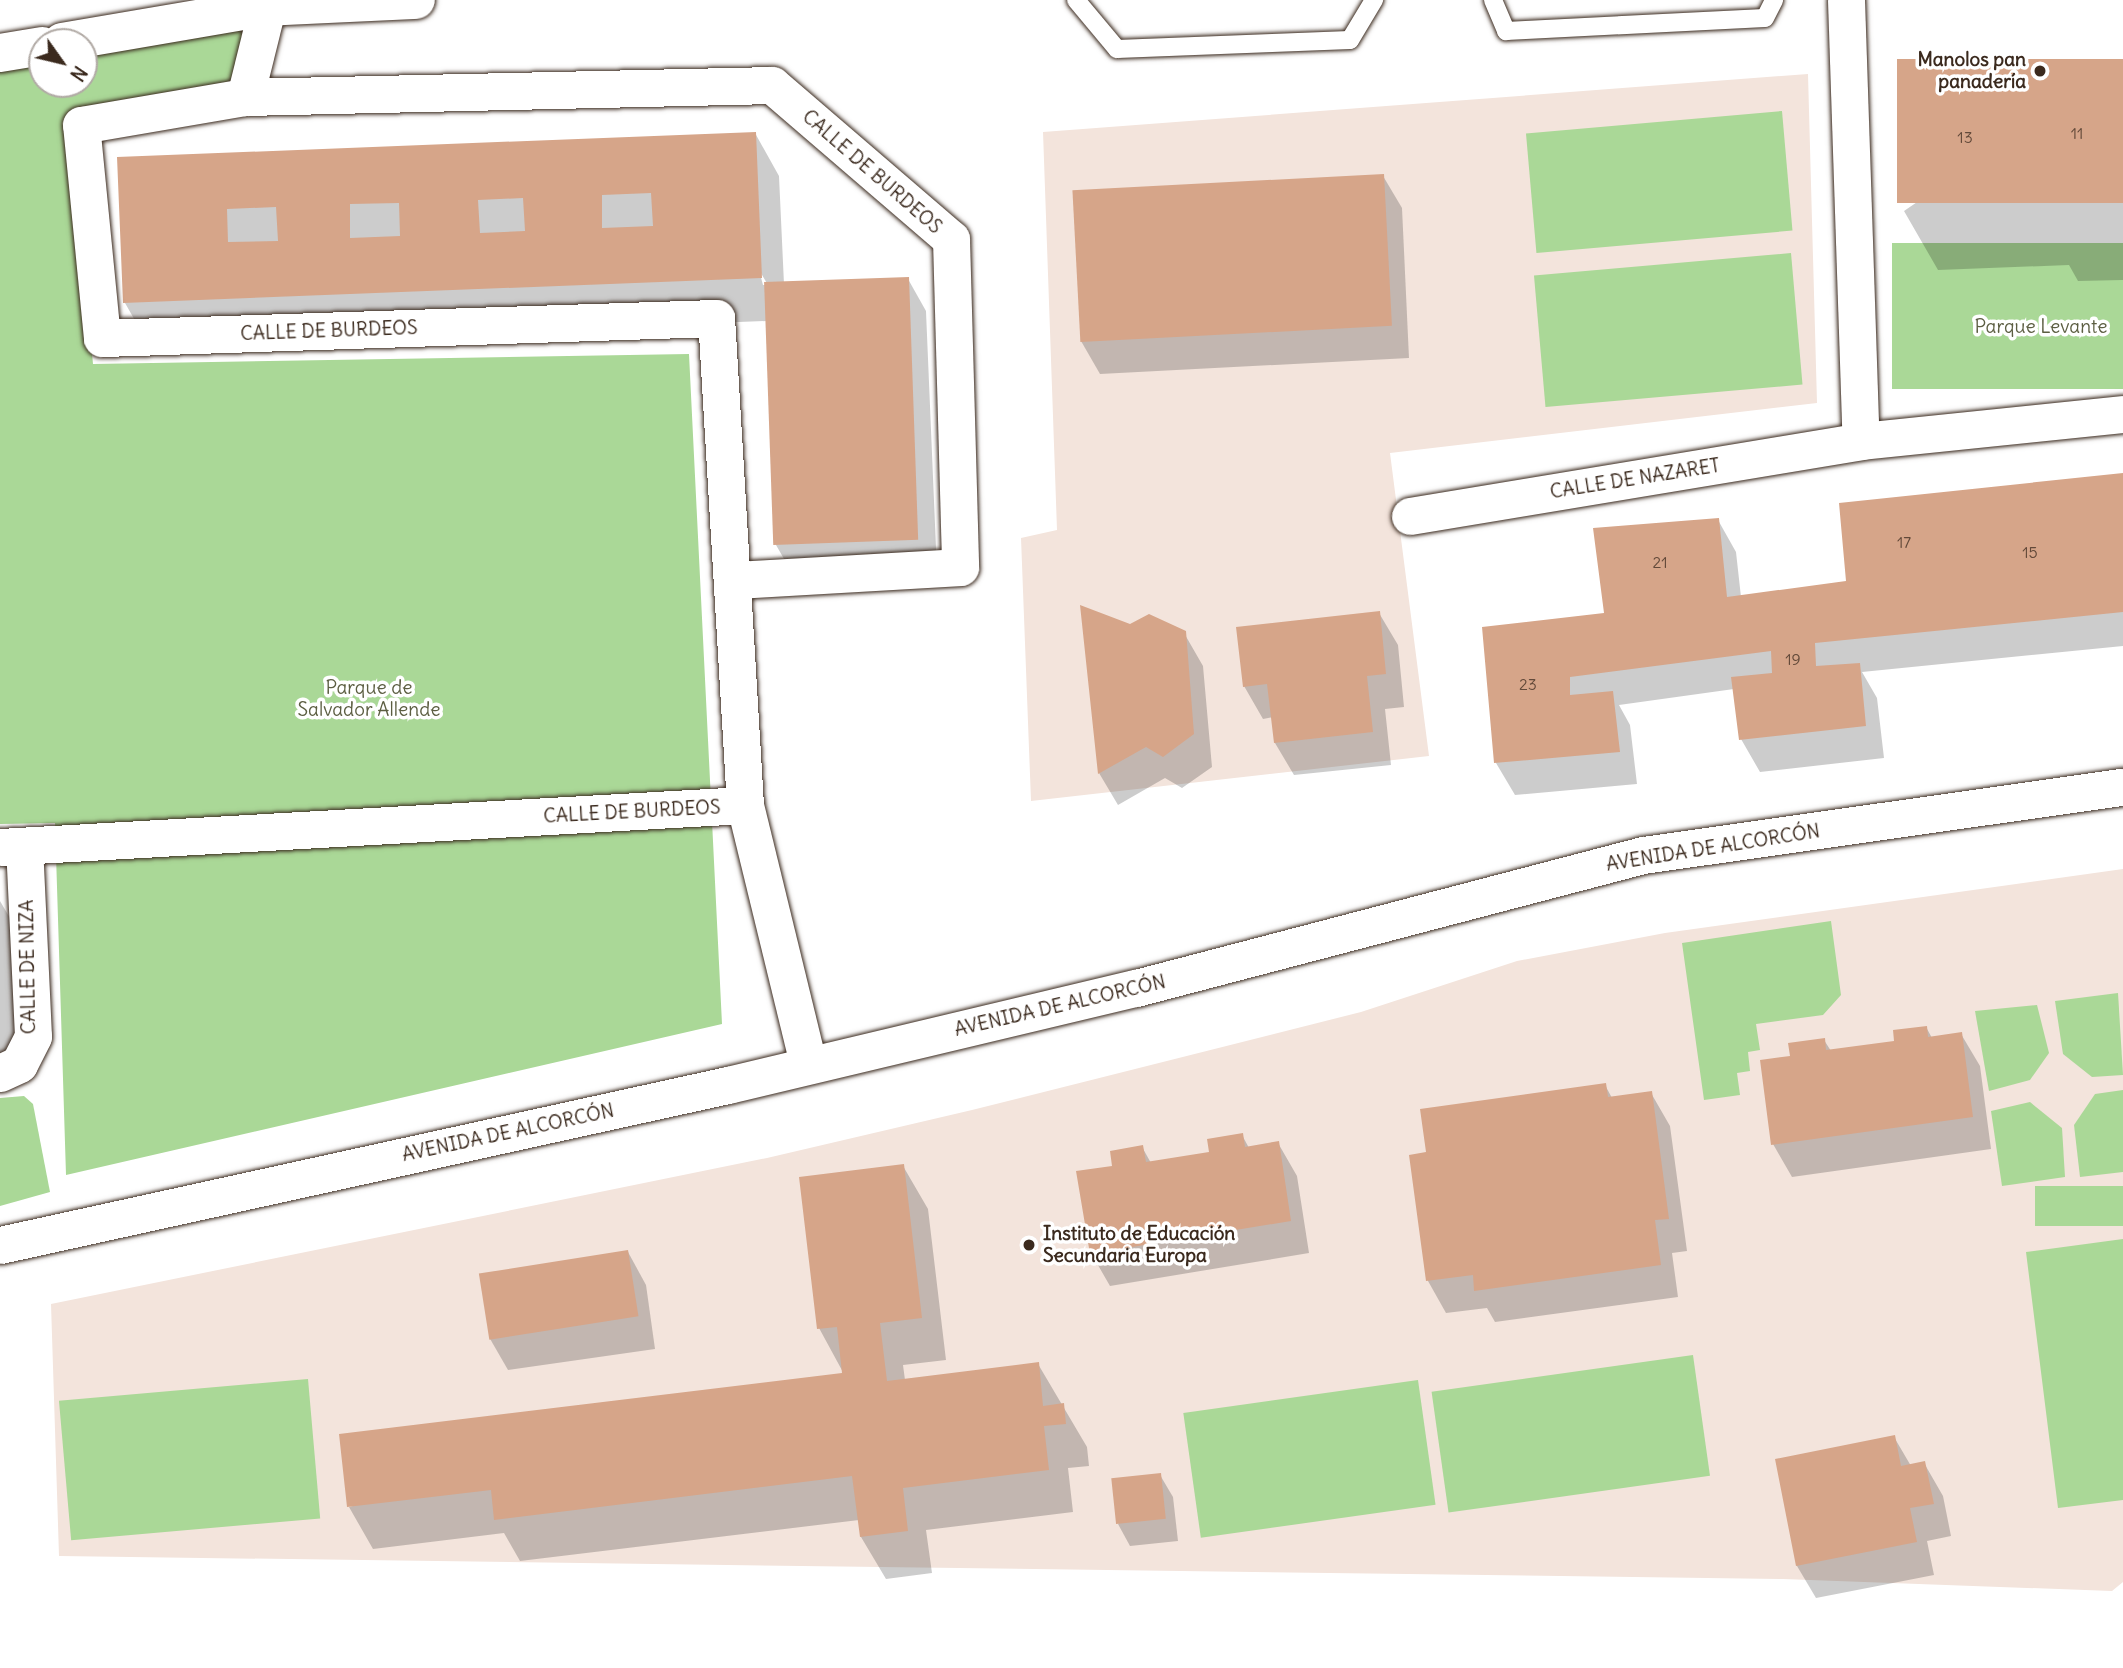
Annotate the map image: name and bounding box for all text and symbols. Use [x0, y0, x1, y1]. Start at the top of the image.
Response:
north arrow [28, 28, 98, 98]
place label: Manolos pan panadería [1917, 49, 2026, 93]
text: N [65, 61, 92, 86]
marker: Manolos pan panadería [2032, 63, 2048, 79]
street label: CALLE DE BURDEOS [798, 105, 946, 239]
house number: 11 [2071, 123, 2083, 143]
house number: 13 [1957, 127, 1973, 147]
park label: Parque Levante [1975, 316, 2107, 338]
street label: CALLE DE BURDEOS [240, 317, 418, 345]
street label: CALLE DE NAZARET [1548, 454, 1722, 504]
house number: 17 [1897, 532, 1911, 552]
house number: 15 [2022, 542, 2038, 562]
house number: 21 [1652, 552, 1668, 572]
house number: 19 [1785, 649, 1801, 669]
house number: 23 [1519, 674, 1537, 694]
park label: Parque de Salvador Allende [298, 677, 440, 721]
street label: CALLE DE BURDEOS [543, 796, 721, 828]
street label: AVENIDA DE ALCORCÓN [1605, 820, 1821, 876]
street label: CALLE DE NIZA [15, 899, 41, 1035]
street label: AVENIDA DE ALCORCÓN [952, 971, 1168, 1041]
street label: AVENIDA DE ALCORCÓN [400, 1099, 616, 1167]
place label: Instituto de Educación Secundaria Europa [1043, 1223, 1235, 1267]
marker: Instituto de Educación Secundaria Europa [1021, 1237, 1037, 1253]

